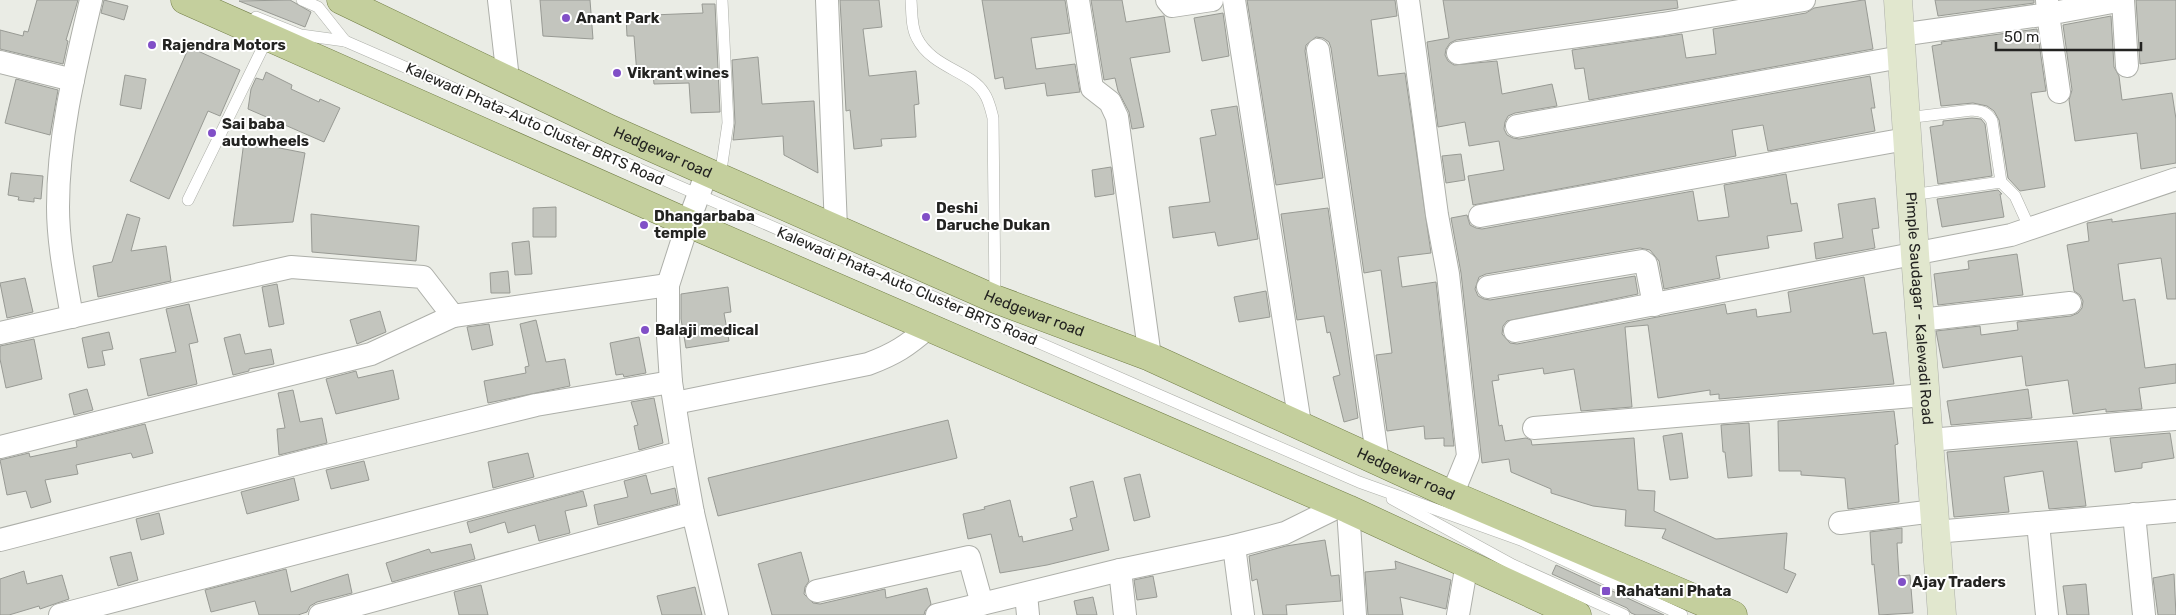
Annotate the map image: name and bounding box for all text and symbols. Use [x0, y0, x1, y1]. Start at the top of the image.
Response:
place label: Anant Park [576, 9, 660, 27]
marker: Anant Park [560, 12, 572, 24]
scale bar [1996, 20, 2141, 52]
text: 50 m [2004, 28, 2039, 46]
place label: Rajendra Motors [162, 36, 286, 54]
marker: Rajendra Motors [146, 39, 158, 51]
street label: Kalewadi Phata-Auto Cluster BRTS Road [403, 59, 667, 189]
place label: Vikrant wines [627, 64, 729, 82]
marker: Vikrant wines [611, 67, 623, 79]
place label: Sai baba autowheels [222, 115, 309, 150]
street label: Hedgewar road [611, 123, 715, 182]
marker: Sai baba autowheels [206, 127, 218, 139]
street label: Pimple Saudagar - Kalewadi Road [1902, 191, 1937, 425]
place label: Deshi Daruche Dukan [936, 199, 1050, 234]
place label: Dhangarbaba temple [654, 207, 755, 242]
marker: Deshi Daruche Dukan [920, 211, 932, 223]
marker: Dhangarbaba temple [638, 219, 650, 231]
street label: Kalewadi Phata-Auto Cluster BRTS Road [774, 223, 1040, 349]
street label: Hedgewar road [981, 286, 1087, 341]
place label: Balaji medical [655, 321, 758, 339]
marker: Balaji medical [639, 324, 651, 336]
street label: Hedgewar road [1354, 444, 1458, 504]
place label: Ajay Traders [1912, 573, 2006, 591]
marker: Ajay Traders [1896, 576, 1908, 588]
place label: Rahatani Phata [1616, 582, 1731, 600]
marker: Rahatani Phata [1600, 585, 1612, 597]

